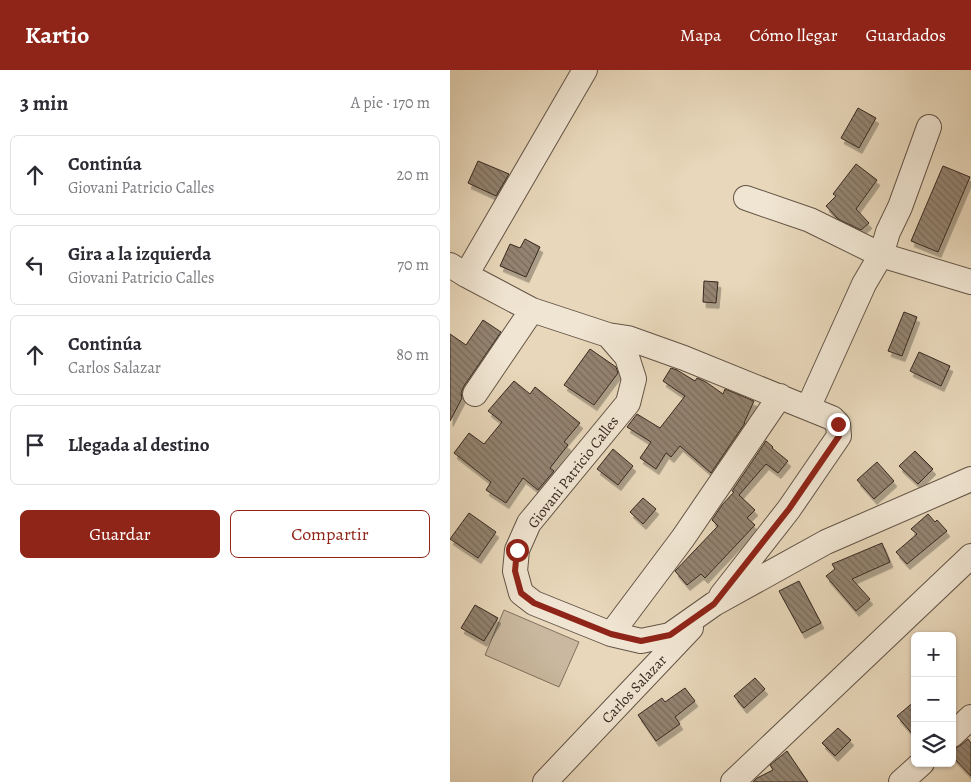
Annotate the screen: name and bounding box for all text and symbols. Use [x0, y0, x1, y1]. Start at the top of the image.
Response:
text: Kartio [25, 19, 89, 51]
text: Mapa [680, 23, 721, 47]
text: Cómo llegar [749, 23, 838, 47]
text: Guardados [866, 23, 946, 47]
text: 3 min [20, 89, 68, 117]
text: A pie · 170 m [351, 92, 430, 114]
text: Continúa [68, 151, 142, 177]
icon: ahead [21, 161, 49, 189]
text: 20 m [396, 164, 429, 186]
text: Giovani Patricio Calles [68, 177, 215, 199]
text: Gira a la izquierda [68, 241, 211, 267]
icon: left [21, 251, 49, 279]
text: 70 m [397, 254, 429, 276]
text: Giovani Patricio Calles [68, 267, 215, 289]
text: Continúa [68, 331, 142, 357]
icon: ahead [21, 341, 49, 369]
text: 80 m [396, 344, 429, 366]
text: Carlos Salazar [68, 357, 161, 379]
street label: Giovani Patricio Calles [523, 412, 623, 532]
route end [827, 413, 850, 436]
icon: arrive [21, 431, 49, 459]
text: Llegada al destino [68, 432, 210, 458]
button: Guardar [20, 510, 220, 558]
button: Compartir [230, 510, 430, 558]
route start [506, 539, 529, 562]
map controls [911, 632, 956, 767]
button: + [911, 632, 956, 677]
street label: Carlos Salazar [597, 650, 671, 728]
button: − [911, 677, 956, 722]
button: layers [911, 722, 956, 767]

